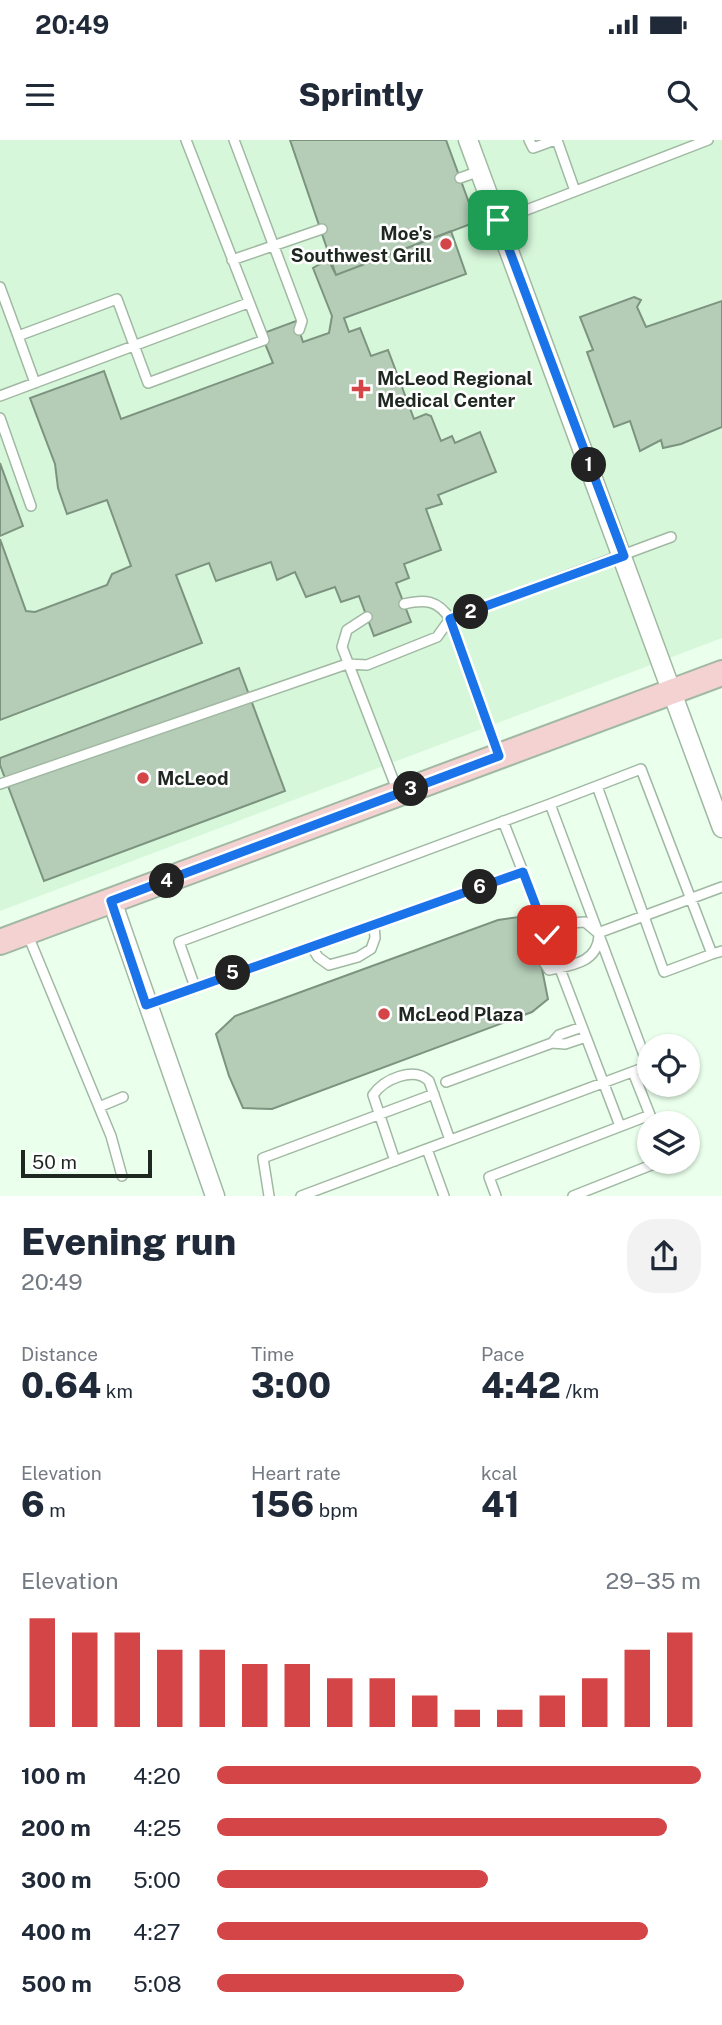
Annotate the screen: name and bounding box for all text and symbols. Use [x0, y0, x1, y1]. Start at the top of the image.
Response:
text: 20:49 [35, 9, 109, 40]
icon: menu [21, 76, 59, 114]
text: Sprintly [298, 76, 424, 113]
icon: search [663, 76, 701, 114]
pin [468, 190, 528, 250]
icon: arrive [479, 201, 517, 239]
place label: Moe's Southwest Grill [291, 222, 432, 266]
marker: Moe's Southwest Grill [438, 236, 454, 252]
place label: McLeod Regional Medical Center [377, 367, 533, 411]
marker: McLeod Regional Medical Center [351, 379, 371, 399]
pin: 1 [572, 448, 606, 482]
text: 1 [584, 453, 593, 475]
pin: 2 [454, 594, 489, 630]
text: 2 [464, 600, 477, 622]
place label: McLeod [157, 767, 229, 789]
marker: McLeod [135, 770, 151, 786]
pin: 3 [394, 772, 428, 806]
text: 3 [404, 777, 417, 799]
pin: 4 [150, 864, 184, 898]
text: 4 [160, 869, 173, 891]
pin: 6 [462, 870, 498, 904]
text: 6 [473, 875, 486, 897]
pin [517, 905, 577, 965]
icon: check [528, 916, 566, 954]
pin: 5 [216, 956, 250, 990]
text: 5 [226, 961, 239, 983]
place label: McLeod Plaza [398, 1003, 523, 1025]
marker: McLeod Plaza [376, 1006, 392, 1022]
map controls [637, 1034, 700, 1174]
button: locate [637, 1034, 700, 1097]
button: layers [637, 1111, 700, 1174]
scale bar [21, 1146, 152, 1178]
text: 50 m [32, 1151, 77, 1173]
text: Evening run [21, 1219, 236, 1264]
button: share [627, 1219, 701, 1293]
text: 20:49 [21, 1268, 83, 1295]
text: Distance [21, 1343, 98, 1365]
text: Time [251, 1343, 294, 1365]
text: Pace [481, 1343, 524, 1365]
text: 0.64 [21, 1365, 101, 1406]
text: 3:00 [251, 1365, 331, 1406]
text: 4:42 [481, 1365, 561, 1406]
text: km [101, 1380, 133, 1402]
text: /km [561, 1380, 599, 1402]
text: Elevation [21, 1462, 102, 1484]
text: Heart rate [251, 1462, 341, 1484]
text: kcal [481, 1462, 518, 1484]
text: 6 [21, 1484, 45, 1525]
text: 156 [251, 1484, 314, 1525]
text: 41 [481, 1484, 520, 1525]
text: m [45, 1499, 66, 1521]
text: bpm [314, 1499, 358, 1521]
text: Elevation [21, 1567, 119, 1594]
text: 29–35 m [605, 1567, 701, 1594]
text: 100 m [21, 1762, 86, 1789]
text: 4:20 [133, 1762, 181, 1789]
text: 200 m [21, 1814, 91, 1841]
text: 4:25 [133, 1814, 182, 1841]
text: 300 m [21, 1866, 92, 1893]
text: 5:00 [133, 1866, 181, 1893]
text: 400 m [21, 1918, 91, 1945]
text: 4:27 [133, 1918, 181, 1945]
text: 500 m [21, 1970, 92, 1997]
text: 5:08 [133, 1970, 182, 1997]

